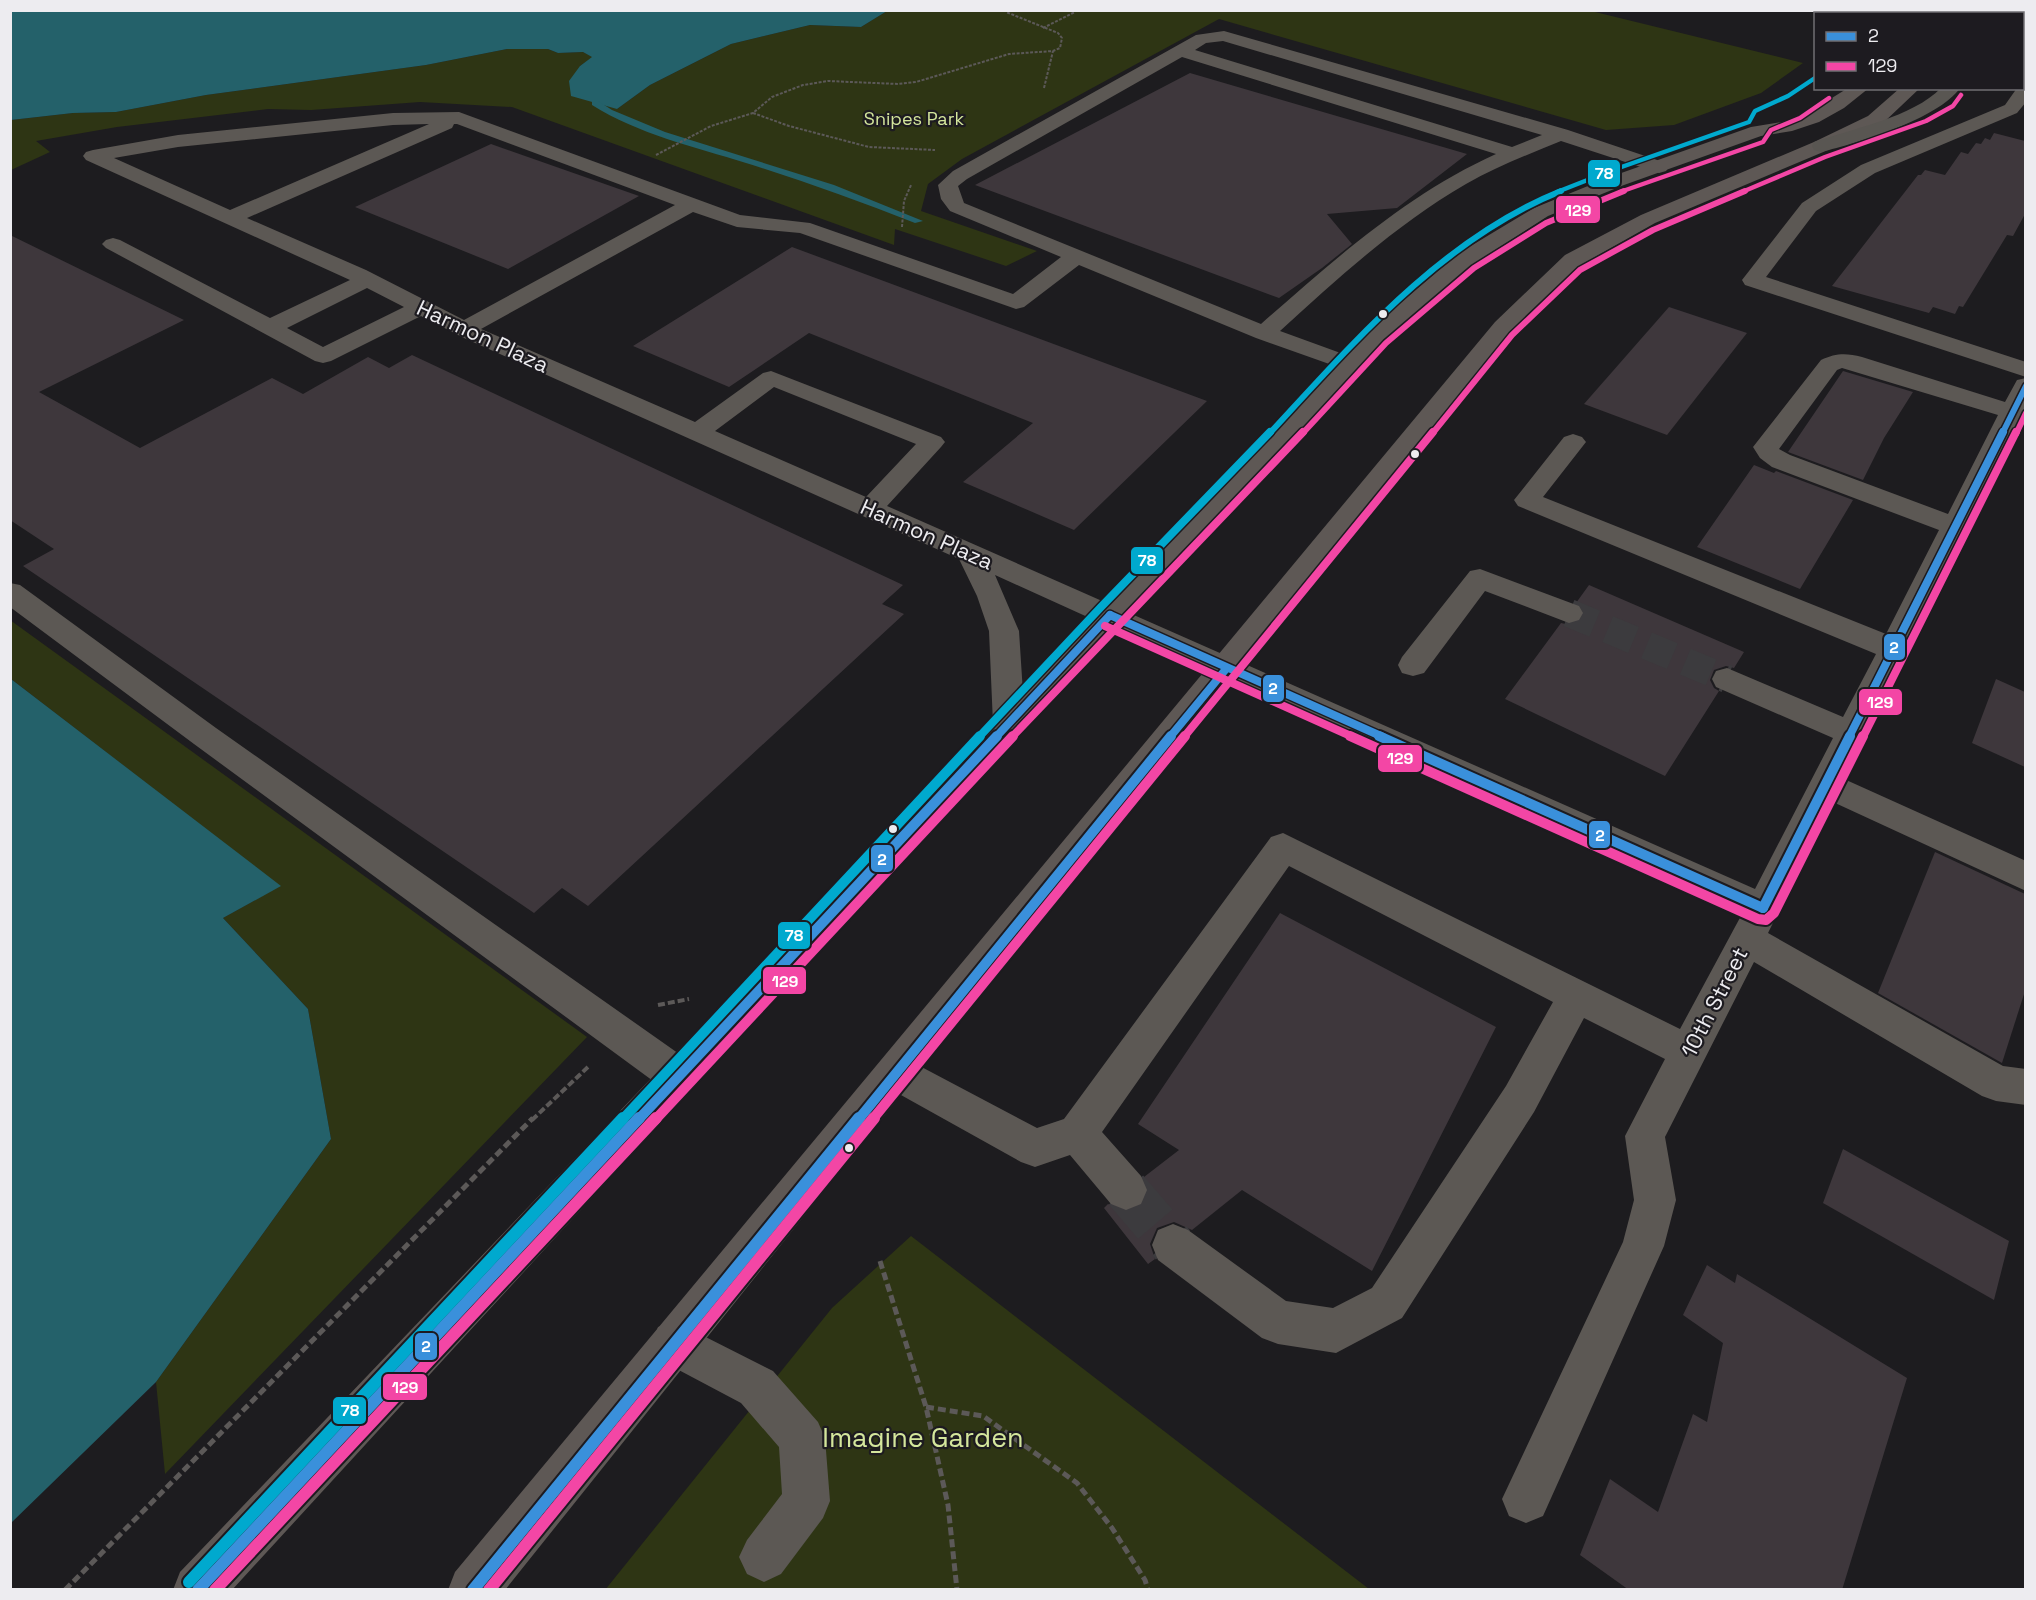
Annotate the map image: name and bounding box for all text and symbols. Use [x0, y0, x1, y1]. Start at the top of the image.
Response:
legend [1814, 12, 2024, 90]
text: 2 [1868, 24, 1879, 47]
text: 129 [1868, 54, 1897, 77]
park label: Snipes Park [864, 107, 964, 130]
line badge: 78 [1587, 159, 1621, 188]
text: 78 [1595, 163, 1614, 184]
line badge: 129 [1555, 195, 1601, 224]
text: 129 [1565, 200, 1591, 221]
street label: Harmon Plaza [413, 293, 554, 379]
unlabelled marker [1377, 308, 1389, 320]
unlabelled marker [1409, 448, 1421, 460]
street label: Harmon Plaza [856, 492, 998, 576]
line badge: 78 [1130, 546, 1164, 575]
text: 78 [1138, 550, 1157, 571]
line badge: 2 [1883, 633, 1906, 661]
text: 2 [1889, 637, 1899, 658]
line badge: 2 [1262, 674, 1285, 703]
text: 2 [1268, 678, 1278, 699]
line badge: 129 [1858, 688, 1903, 716]
text: 129 [1867, 692, 1893, 713]
line badge: 129 [1377, 744, 1423, 773]
text: 129 [1387, 748, 1413, 769]
line badge: 2 [1588, 820, 1611, 849]
unlabelled marker [887, 823, 899, 835]
text: 2 [1595, 825, 1605, 846]
line badge: 2 [870, 844, 894, 873]
text: 2 [877, 849, 887, 870]
line badge: 78 [777, 921, 811, 950]
text: 78 [785, 925, 804, 946]
street label: 10th Street [1674, 942, 1754, 1062]
line badge: 129 [762, 966, 807, 995]
text: 129 [772, 971, 798, 992]
unlabelled marker [843, 1142, 855, 1154]
line badge: 2 [414, 1332, 438, 1361]
text: 2 [421, 1336, 431, 1357]
line badge: 129 [382, 1373, 428, 1401]
text: 129 [392, 1377, 418, 1398]
line badge: 78 [332, 1396, 367, 1425]
text: 78 [341, 1400, 360, 1421]
park label: Imagine Garden [822, 1420, 1024, 1455]

